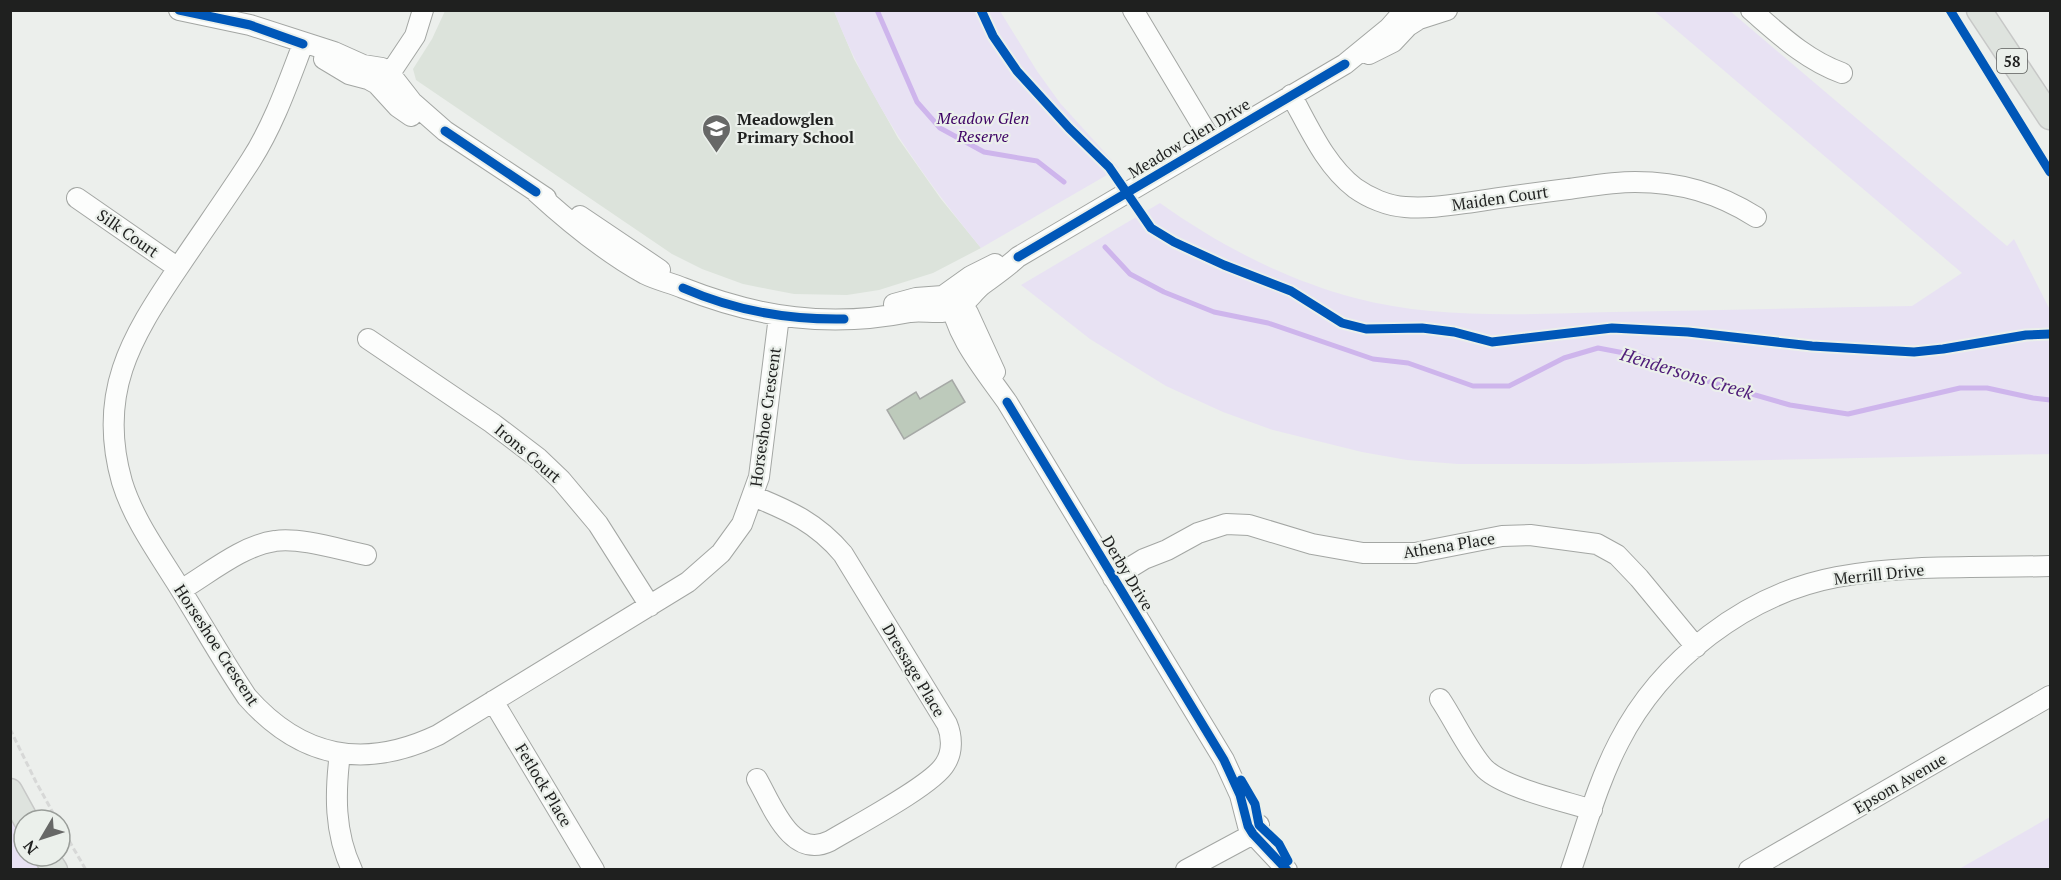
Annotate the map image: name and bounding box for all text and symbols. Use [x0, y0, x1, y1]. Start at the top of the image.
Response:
road number: 58 [1997, 49, 2027, 73]
street label: Meadow Glen Drive [1124, 93, 1254, 183]
park label: Meadow Glen Reserve [936, 107, 1029, 147]
place label: Meadowglen Primary School [737, 108, 854, 148]
school or university icon: Meadowglen Primary School [700, 112, 732, 154]
street label: Maiden Court [1450, 180, 1550, 216]
street label: Silk Court [93, 204, 163, 262]
water label: Hendersons Creek [1617, 341, 1757, 405]
street label: Horseshoe Crescent [744, 346, 786, 488]
street label: Irons Court [490, 419, 566, 487]
street label: Athena Place [1402, 527, 1496, 563]
street label: Derby Drive [1097, 531, 1159, 615]
street label: Merrill Drive [1833, 558, 1925, 590]
street label: Horseshoe Crescent [169, 580, 265, 710]
street label: Dressage Place [877, 619, 951, 721]
street label: Fetlock Place [510, 739, 578, 831]
street label: Epsom Avenue [1850, 747, 1950, 819]
north arrow [12, 808, 72, 868]
text: N [18, 836, 43, 859]

